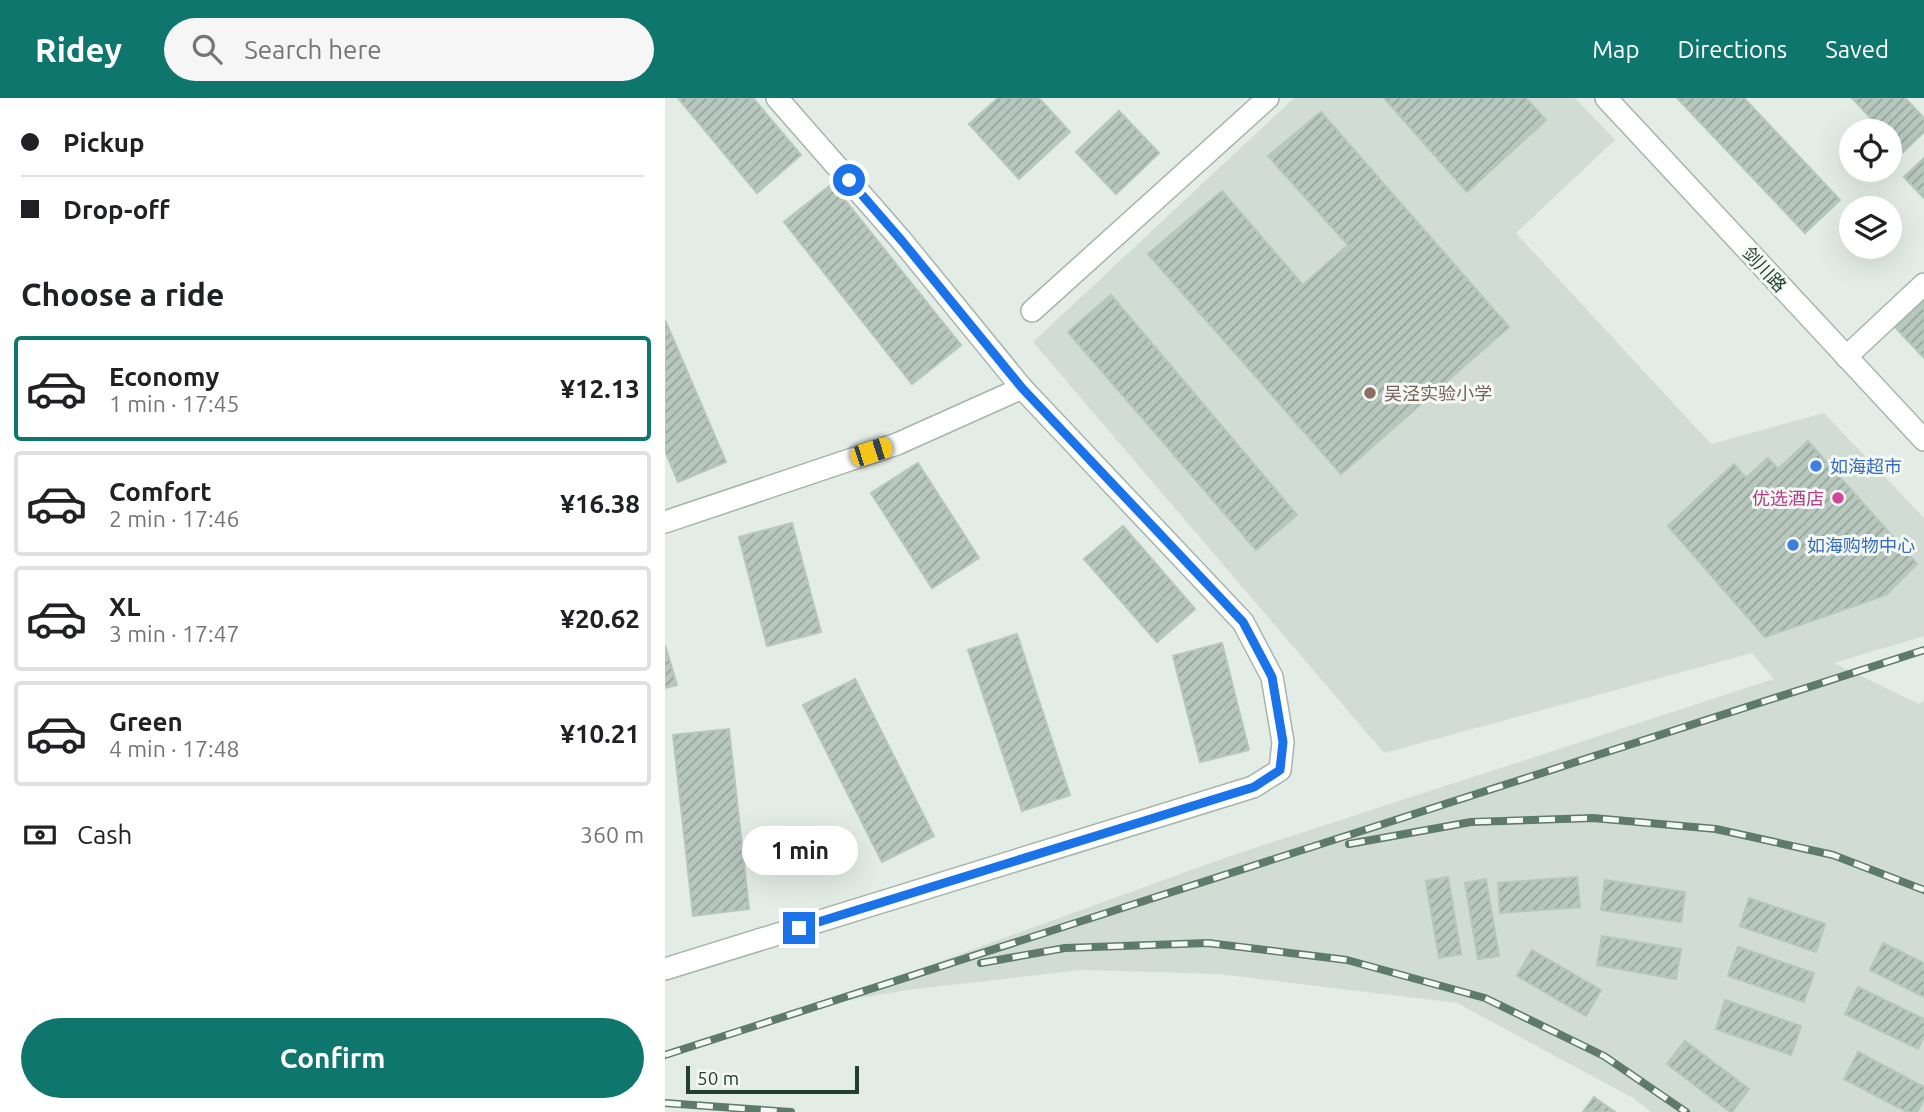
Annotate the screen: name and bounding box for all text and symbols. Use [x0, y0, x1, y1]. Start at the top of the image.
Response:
search box [164, 18, 654, 81]
icon: search [188, 30, 226, 68]
text: Ridey [35, 31, 122, 68]
text: Search here [244, 35, 382, 64]
text: Map [1592, 36, 1639, 63]
text: Directions [1677, 36, 1787, 63]
text: Saved [1825, 36, 1889, 63]
map controls [1839, 119, 1902, 259]
button: locate [1839, 119, 1902, 182]
text: Pickup [63, 128, 145, 157]
route start [833, 164, 865, 196]
text: Drop-off [63, 195, 170, 224]
button: layers [1839, 196, 1902, 259]
street label: 剑川路 [1739, 242, 1791, 296]
text: Choose a ride [21, 276, 224, 312]
icon: car [25, 357, 88, 420]
text: Economy [109, 362, 219, 391]
text: ¥12.13 [560, 374, 640, 403]
place label: 吴泾实验小学 [1384, 383, 1492, 403]
marker: 吴泾实验小学 [1362, 385, 1378, 401]
text: 1 min · 17:45 [109, 391, 240, 416]
car [848, 436, 895, 468]
place label: 如海超市 [1830, 456, 1902, 476]
marker: 如海超市 [1808, 458, 1824, 474]
icon: car [25, 472, 88, 535]
text: Comfort [109, 477, 212, 506]
place label: 优选酒店 [1752, 488, 1824, 508]
text: ¥16.38 [560, 489, 640, 518]
marker: 优选酒店 [1830, 490, 1846, 506]
text: 2 min · 17:46 [109, 506, 240, 531]
place label: 如海购物中心 [1807, 535, 1915, 555]
marker: 如海购物中心 [1785, 537, 1801, 553]
icon: car [25, 587, 88, 650]
text: XL [109, 592, 140, 621]
text: ¥20.62 [560, 604, 640, 633]
text: 3 min · 17:47 [109, 621, 240, 646]
icon: car [25, 702, 88, 765]
text: Green [109, 707, 183, 736]
text: ¥10.21 [560, 719, 640, 748]
text: 4 min · 17:48 [109, 736, 240, 761]
icon: cash [21, 816, 59, 854]
text: Cash [77, 820, 132, 849]
text: 360 m [580, 822, 644, 847]
callout: 1 min [741, 826, 857, 876]
text: 1 min [771, 838, 829, 863]
route end [783, 912, 815, 944]
button: Confirm [21, 1018, 644, 1098]
scale bar [686, 1063, 859, 1095]
text: 50 m [697, 1067, 739, 1089]

